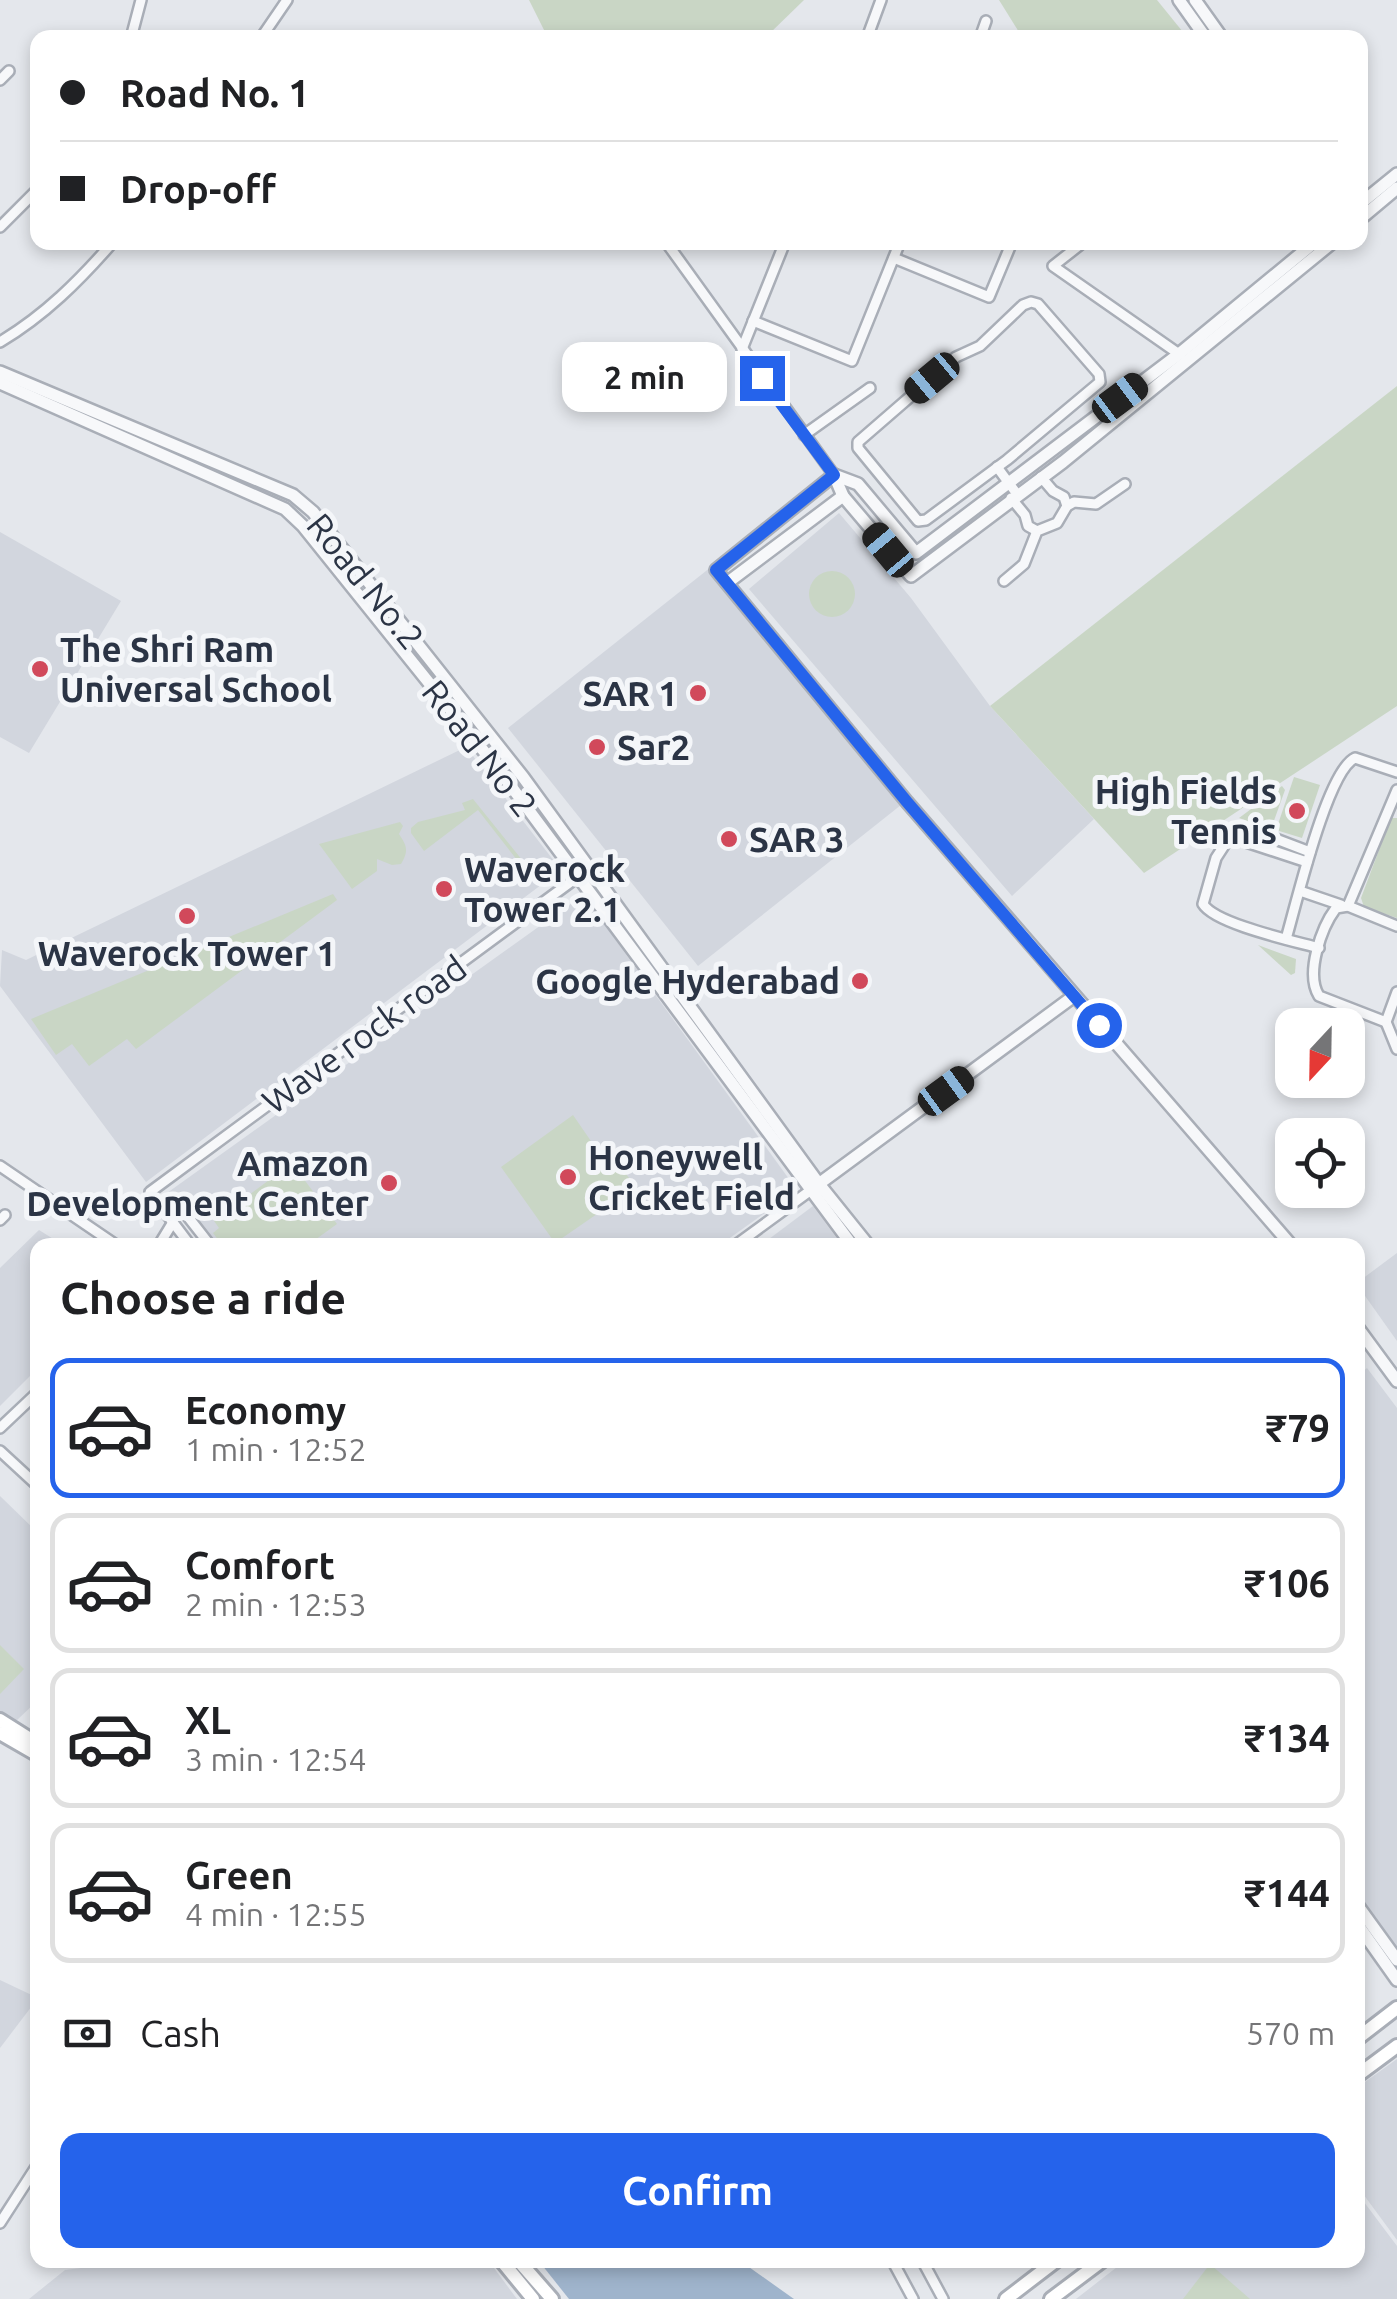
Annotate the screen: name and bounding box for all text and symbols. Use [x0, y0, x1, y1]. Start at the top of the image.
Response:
text: Road No. 1 [120, 72, 310, 114]
text: Drop-off [120, 168, 276, 210]
callout: 2 min [562, 343, 727, 413]
car [899, 347, 965, 409]
route end [740, 356, 785, 401]
text: 2 min [604, 359, 685, 395]
car [1087, 368, 1153, 428]
street label: Road No.2 [299, 505, 433, 657]
car [857, 517, 919, 583]
place label: The Shri Ram Universal School [60, 629, 332, 709]
marker: The Shri Ram Universal School [29, 658, 51, 680]
street label: Road No 2 [414, 672, 546, 824]
place label: SAR 1 [583, 673, 678, 713]
marker: SAR 1 [687, 682, 709, 704]
place label: Sar2 [617, 727, 690, 767]
marker: Sar2 [586, 736, 608, 758]
place label: High Fields Tennis [1095, 771, 1277, 851]
marker: High Fields Tennis [1286, 800, 1308, 822]
place label: SAR 3 [749, 819, 844, 859]
marker: SAR 3 [718, 828, 740, 850]
place label: Waverock Tower 2.1 [464, 849, 626, 929]
marker: Waverock Tower 2.1 [433, 878, 455, 900]
marker: Waverock Tower 1 [176, 905, 198, 927]
place label: Waverock Tower 1 [38, 933, 336, 973]
street label: Wave rock road [254, 947, 474, 1121]
place label: Google Hyderabad [535, 961, 840, 1001]
marker: Google Hyderabad [849, 970, 871, 992]
route start [1077, 1003, 1122, 1048]
north arrow [1275, 1008, 1365, 1098]
map controls [1275, 1008, 1365, 1208]
car [913, 1061, 979, 1121]
button: locate [1275, 1118, 1365, 1208]
place label: Honeywell Cricket Field [588, 1137, 795, 1217]
place label: Amazon Development Center [26, 1143, 370, 1223]
marker: Honeywell Cricket Field [557, 1166, 579, 1188]
marker: Amazon Development Center [378, 1172, 400, 1194]
text: Choose a ride [60, 1272, 346, 1323]
icon: car [65, 1383, 155, 1473]
text: Economy [185, 1389, 346, 1431]
text: ₹79 [1266, 1407, 1330, 1449]
text: 1 min · 12:52 [185, 1431, 367, 1467]
icon: car [65, 1538, 155, 1628]
text: Comfort [185, 1544, 335, 1586]
text: ₹106 [1244, 1562, 1330, 1604]
text: 2 min · 12:53 [185, 1586, 367, 1622]
icon: car [65, 1693, 155, 1783]
text: XL [185, 1699, 231, 1741]
text: ₹134 [1244, 1717, 1330, 1759]
text: 3 min · 12:54 [185, 1741, 367, 1777]
icon: car [65, 1848, 155, 1938]
text: Green [185, 1854, 293, 1896]
text: ₹144 [1244, 1872, 1330, 1914]
text: 4 min · 12:55 [185, 1896, 367, 1932]
icon: cash [60, 2006, 115, 2061]
text: Cash [140, 2012, 221, 2054]
text: 570 m [1246, 2015, 1335, 2051]
button: Confirm [60, 2133, 1335, 2248]

